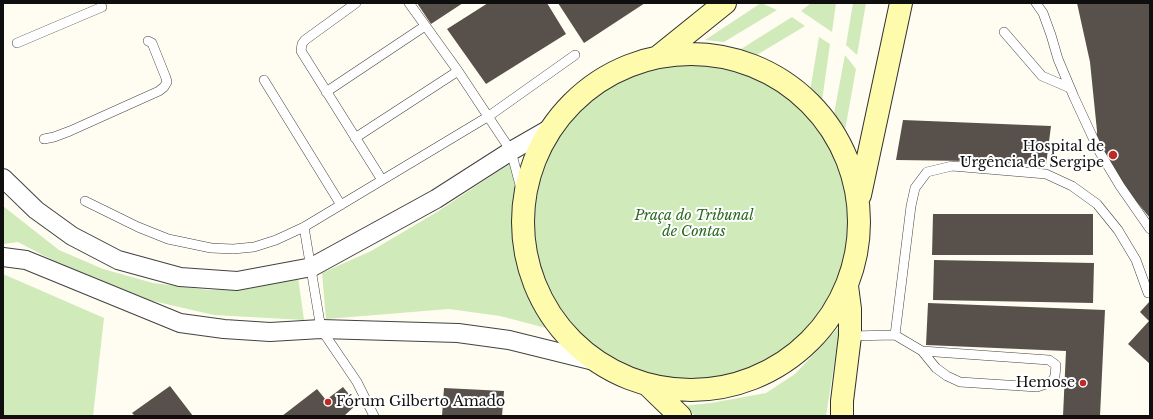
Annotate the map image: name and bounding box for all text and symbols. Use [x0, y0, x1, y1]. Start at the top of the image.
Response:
place label: Hospital de Urgência de Sergipe [960, 139, 1104, 172]
marker: Hospital de Urgência de Sergipe [1107, 149, 1119, 161]
park label: Praça do Tribunal de Contas [634, 208, 754, 240]
place label: Hemose [1016, 375, 1075, 391]
marker: Hemose [1078, 378, 1088, 388]
place label: Fórum Gilberto Amado [336, 394, 505, 410]
marker: Fórum Gilberto Amado [323, 397, 333, 407]

